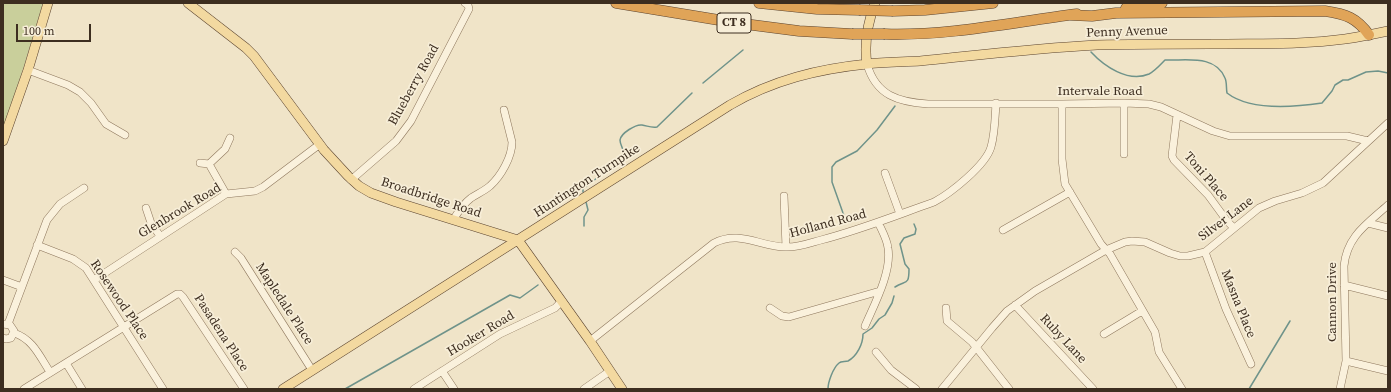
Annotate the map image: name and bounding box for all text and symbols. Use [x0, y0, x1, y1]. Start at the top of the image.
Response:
road number: CT 8 [717, 13, 751, 33]
scale bar [18, 16, 93, 42]
text: 100 m [23, 23, 55, 39]
street label: Penny Avenue [1086, 23, 1168, 41]
street label: Blueberry Road [385, 42, 443, 128]
street label: Intervale Road [1057, 84, 1143, 100]
street label: Huntington Turnpike [531, 141, 643, 221]
street label: Toni Place [1180, 149, 1232, 205]
street label: Broadbridge Road [379, 174, 483, 222]
street label: Glenbrook Road [136, 180, 224, 242]
street label: Silver Lane [1196, 193, 1256, 245]
street label: Holland Road [788, 206, 868, 242]
street label: Rosewood Place [87, 257, 151, 343]
street label: Mapledale Place [252, 260, 316, 348]
street label: Cannon Drive [1325, 262, 1341, 342]
street label: Masna Place [1217, 268, 1259, 340]
street label: Pasadena Place [190, 291, 252, 375]
street label: Hooker Road [445, 308, 517, 360]
street label: Ruby Lane [1036, 311, 1090, 367]

